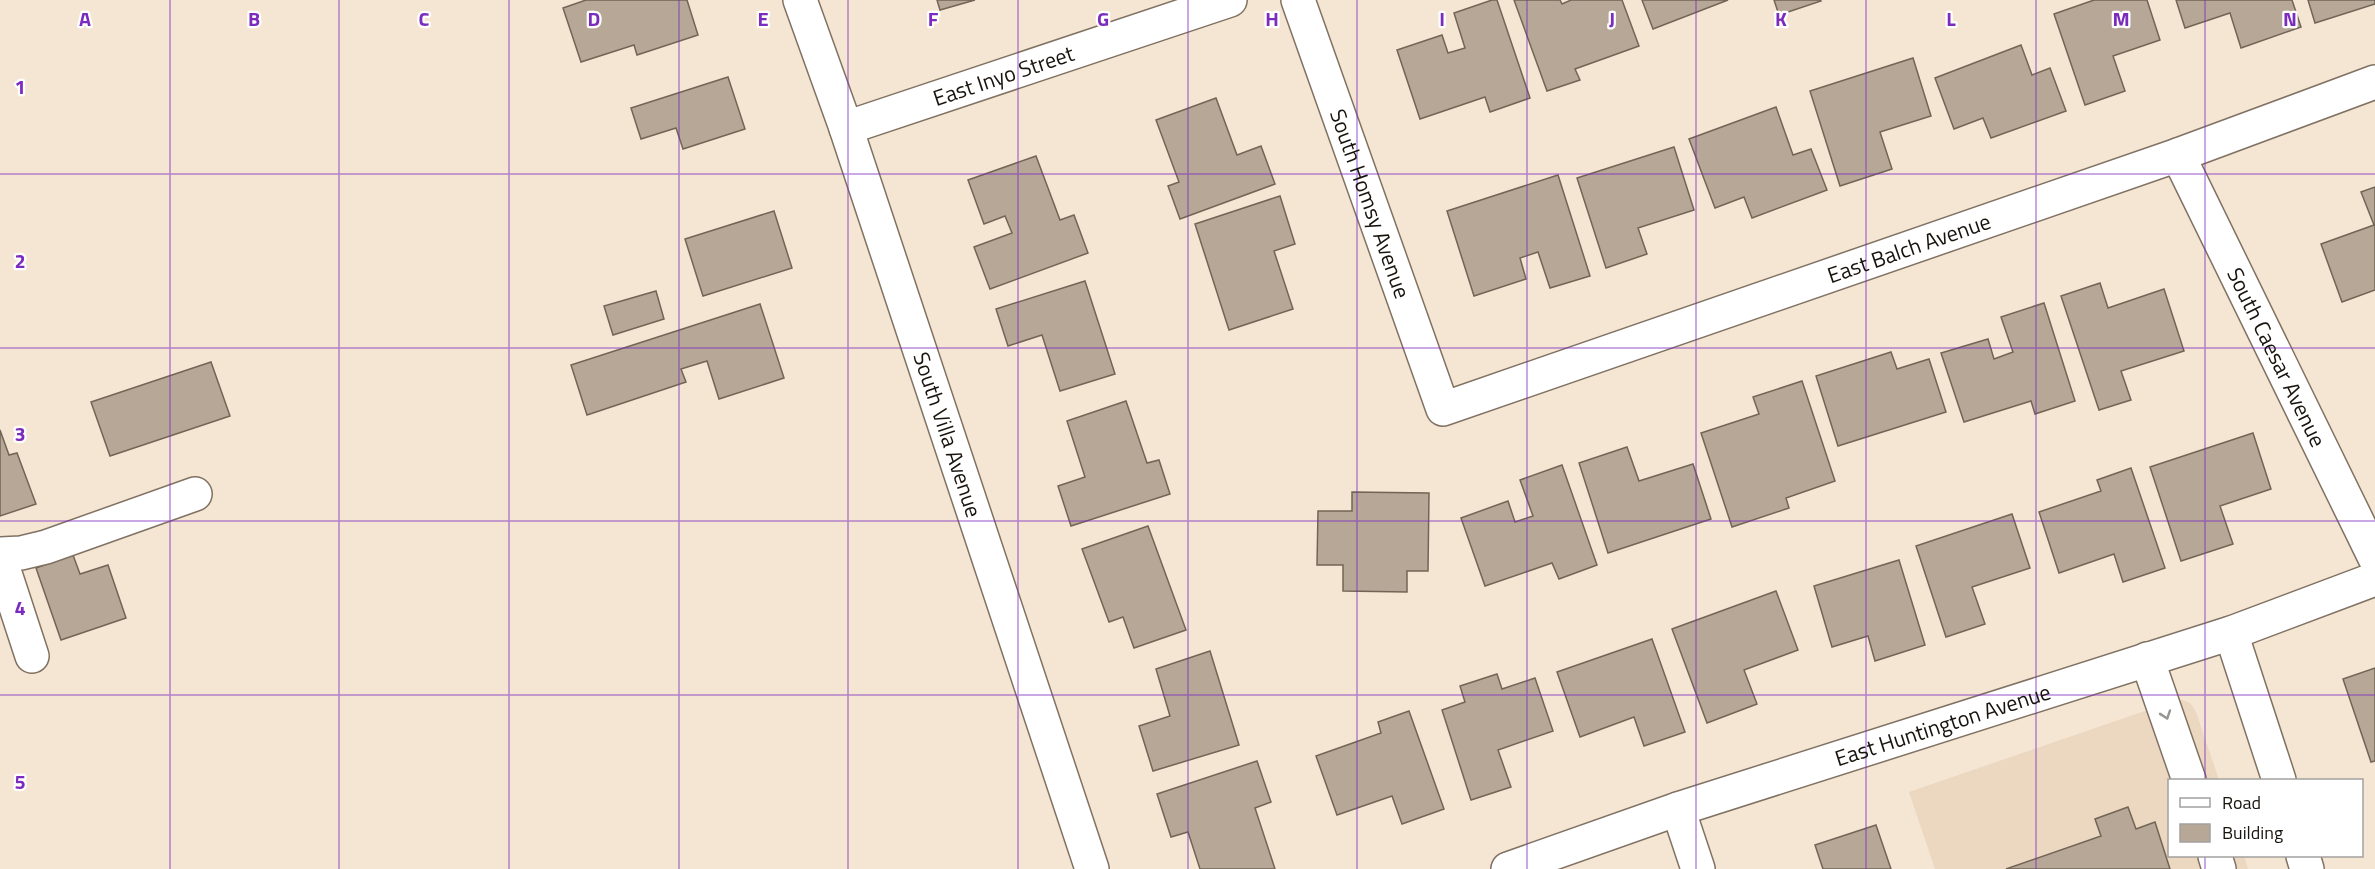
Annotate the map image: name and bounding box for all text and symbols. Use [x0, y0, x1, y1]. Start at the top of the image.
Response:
text: A [79, 3, 91, 34]
text: B [248, 3, 260, 34]
text: C [419, 3, 430, 34]
text: D [588, 3, 600, 34]
text: E [757, 3, 769, 34]
text: F [928, 3, 939, 34]
text: G [1097, 3, 1109, 34]
text: H [1265, 3, 1279, 34]
text: I [1439, 3, 1445, 34]
text: J [1609, 3, 1615, 34]
text: K [1775, 3, 1787, 34]
text: L [1946, 3, 1956, 34]
text: M [2112, 3, 2130, 34]
text: N [2283, 3, 2297, 34]
street label: East Inyo Street [928, 36, 1079, 115]
text: 1 [14, 71, 26, 102]
street label: South Homsy Avenue [1321, 104, 1419, 303]
street label: East Balch Avenue [1823, 204, 1995, 292]
text: 2 [14, 245, 26, 276]
street label: South Caesar Avenue [2218, 261, 2335, 453]
street label: South Villa Avenue [904, 347, 991, 522]
text: 3 [14, 418, 26, 449]
text: 4 [14, 592, 26, 623]
street label: East Huntington Avenue [1830, 674, 2055, 775]
one-way arrow [2159, 709, 2172, 720]
text: 5 [14, 766, 26, 797]
legend [2168, 779, 2363, 857]
text: Road [2222, 789, 2261, 816]
text: Building [2222, 819, 2283, 846]

